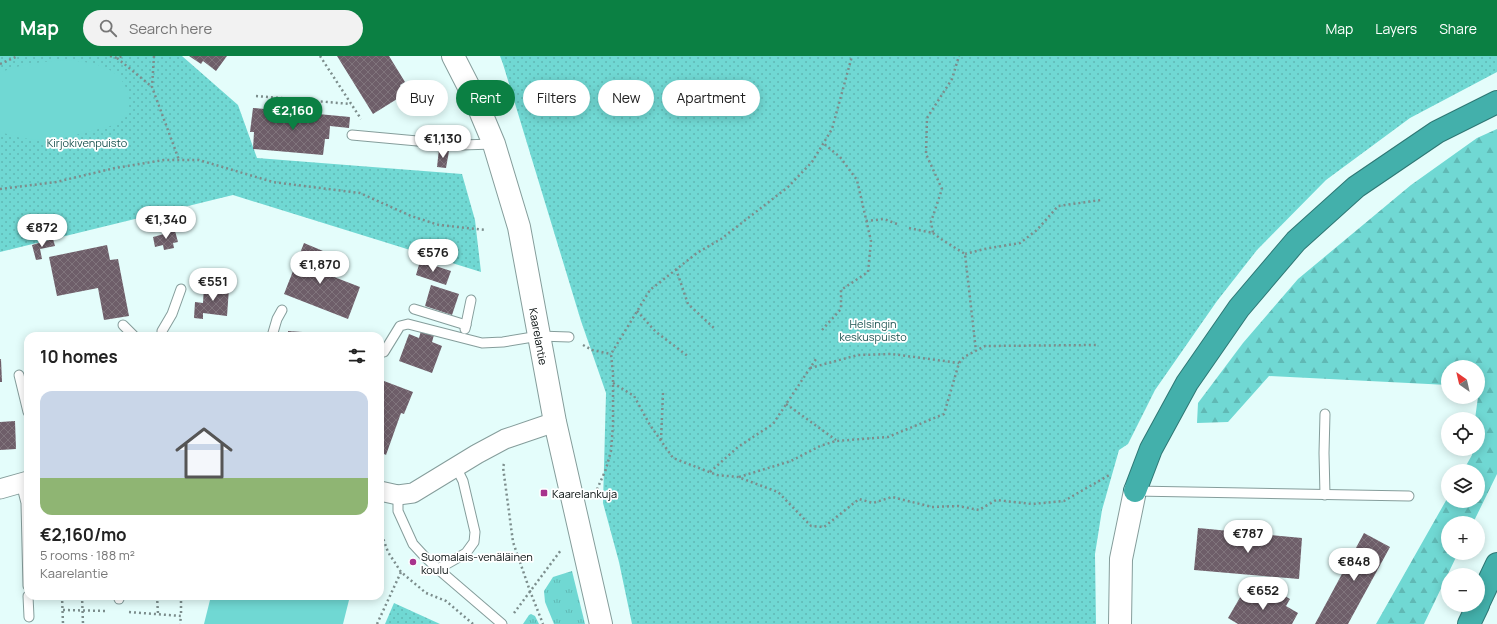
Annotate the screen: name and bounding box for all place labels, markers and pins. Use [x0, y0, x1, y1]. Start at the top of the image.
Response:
pin: €2,160 [260, 97, 326, 131]
pin: €1,130 [410, 125, 476, 159]
pin: €1,340 [133, 206, 199, 240]
pin: €872 [18, 214, 66, 248]
pin: €576 [409, 239, 457, 273]
pin: €1,870 [287, 251, 353, 285]
pin: €551 [189, 268, 237, 302]
place label: Kaarelankuja [552, 486, 617, 501]
marker: Kaarelankuja [539, 488, 549, 498]
pin: €787 [1224, 520, 1272, 554]
pin: €848 [1330, 548, 1378, 582]
place label: Suomalais-venäläinen koulu [421, 549, 533, 577]
marker: Suomalais-venäläinen koulu [408, 557, 418, 567]
pin: €652 [1239, 577, 1287, 611]

